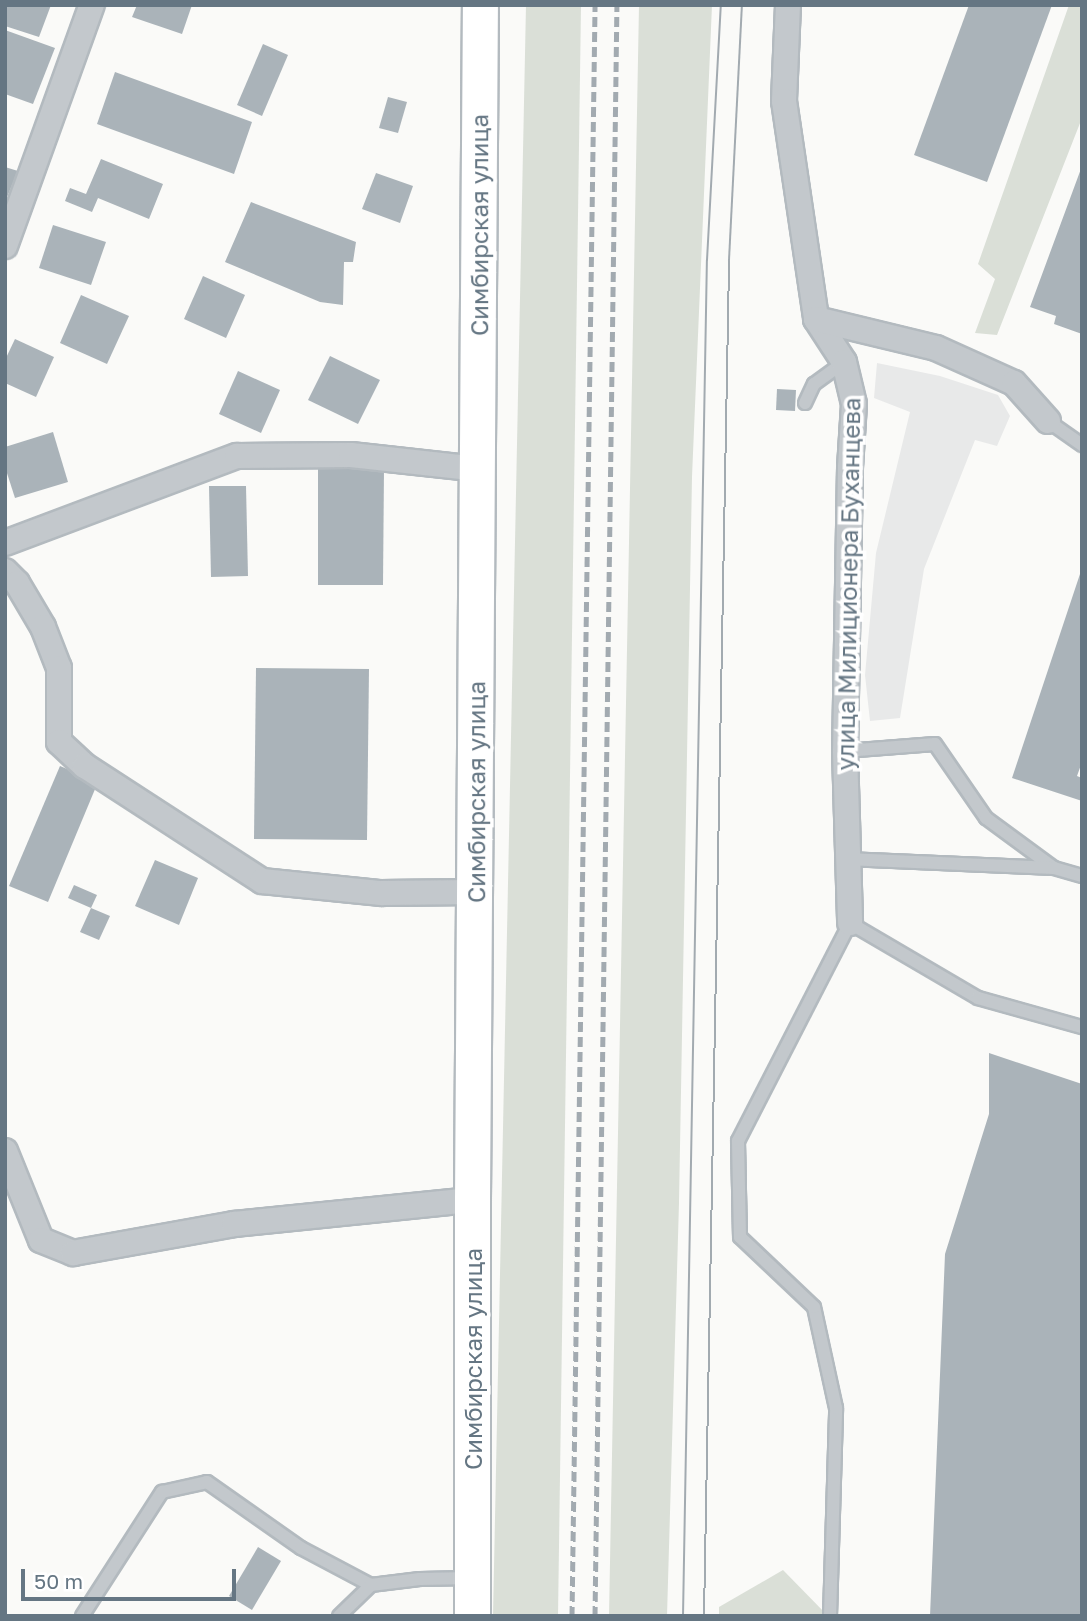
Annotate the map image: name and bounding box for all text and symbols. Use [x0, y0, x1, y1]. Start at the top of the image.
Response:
street label: Симбирская улица [465, 114, 493, 336]
street label: улица Милиционера Буханцева [830, 397, 866, 771]
street label: Симбирская улица [462, 681, 490, 903]
street label: Симбирская улица [459, 1248, 487, 1470]
scale bar [24, 1554, 240, 1598]
text: 50 m [34, 1568, 83, 1594]

